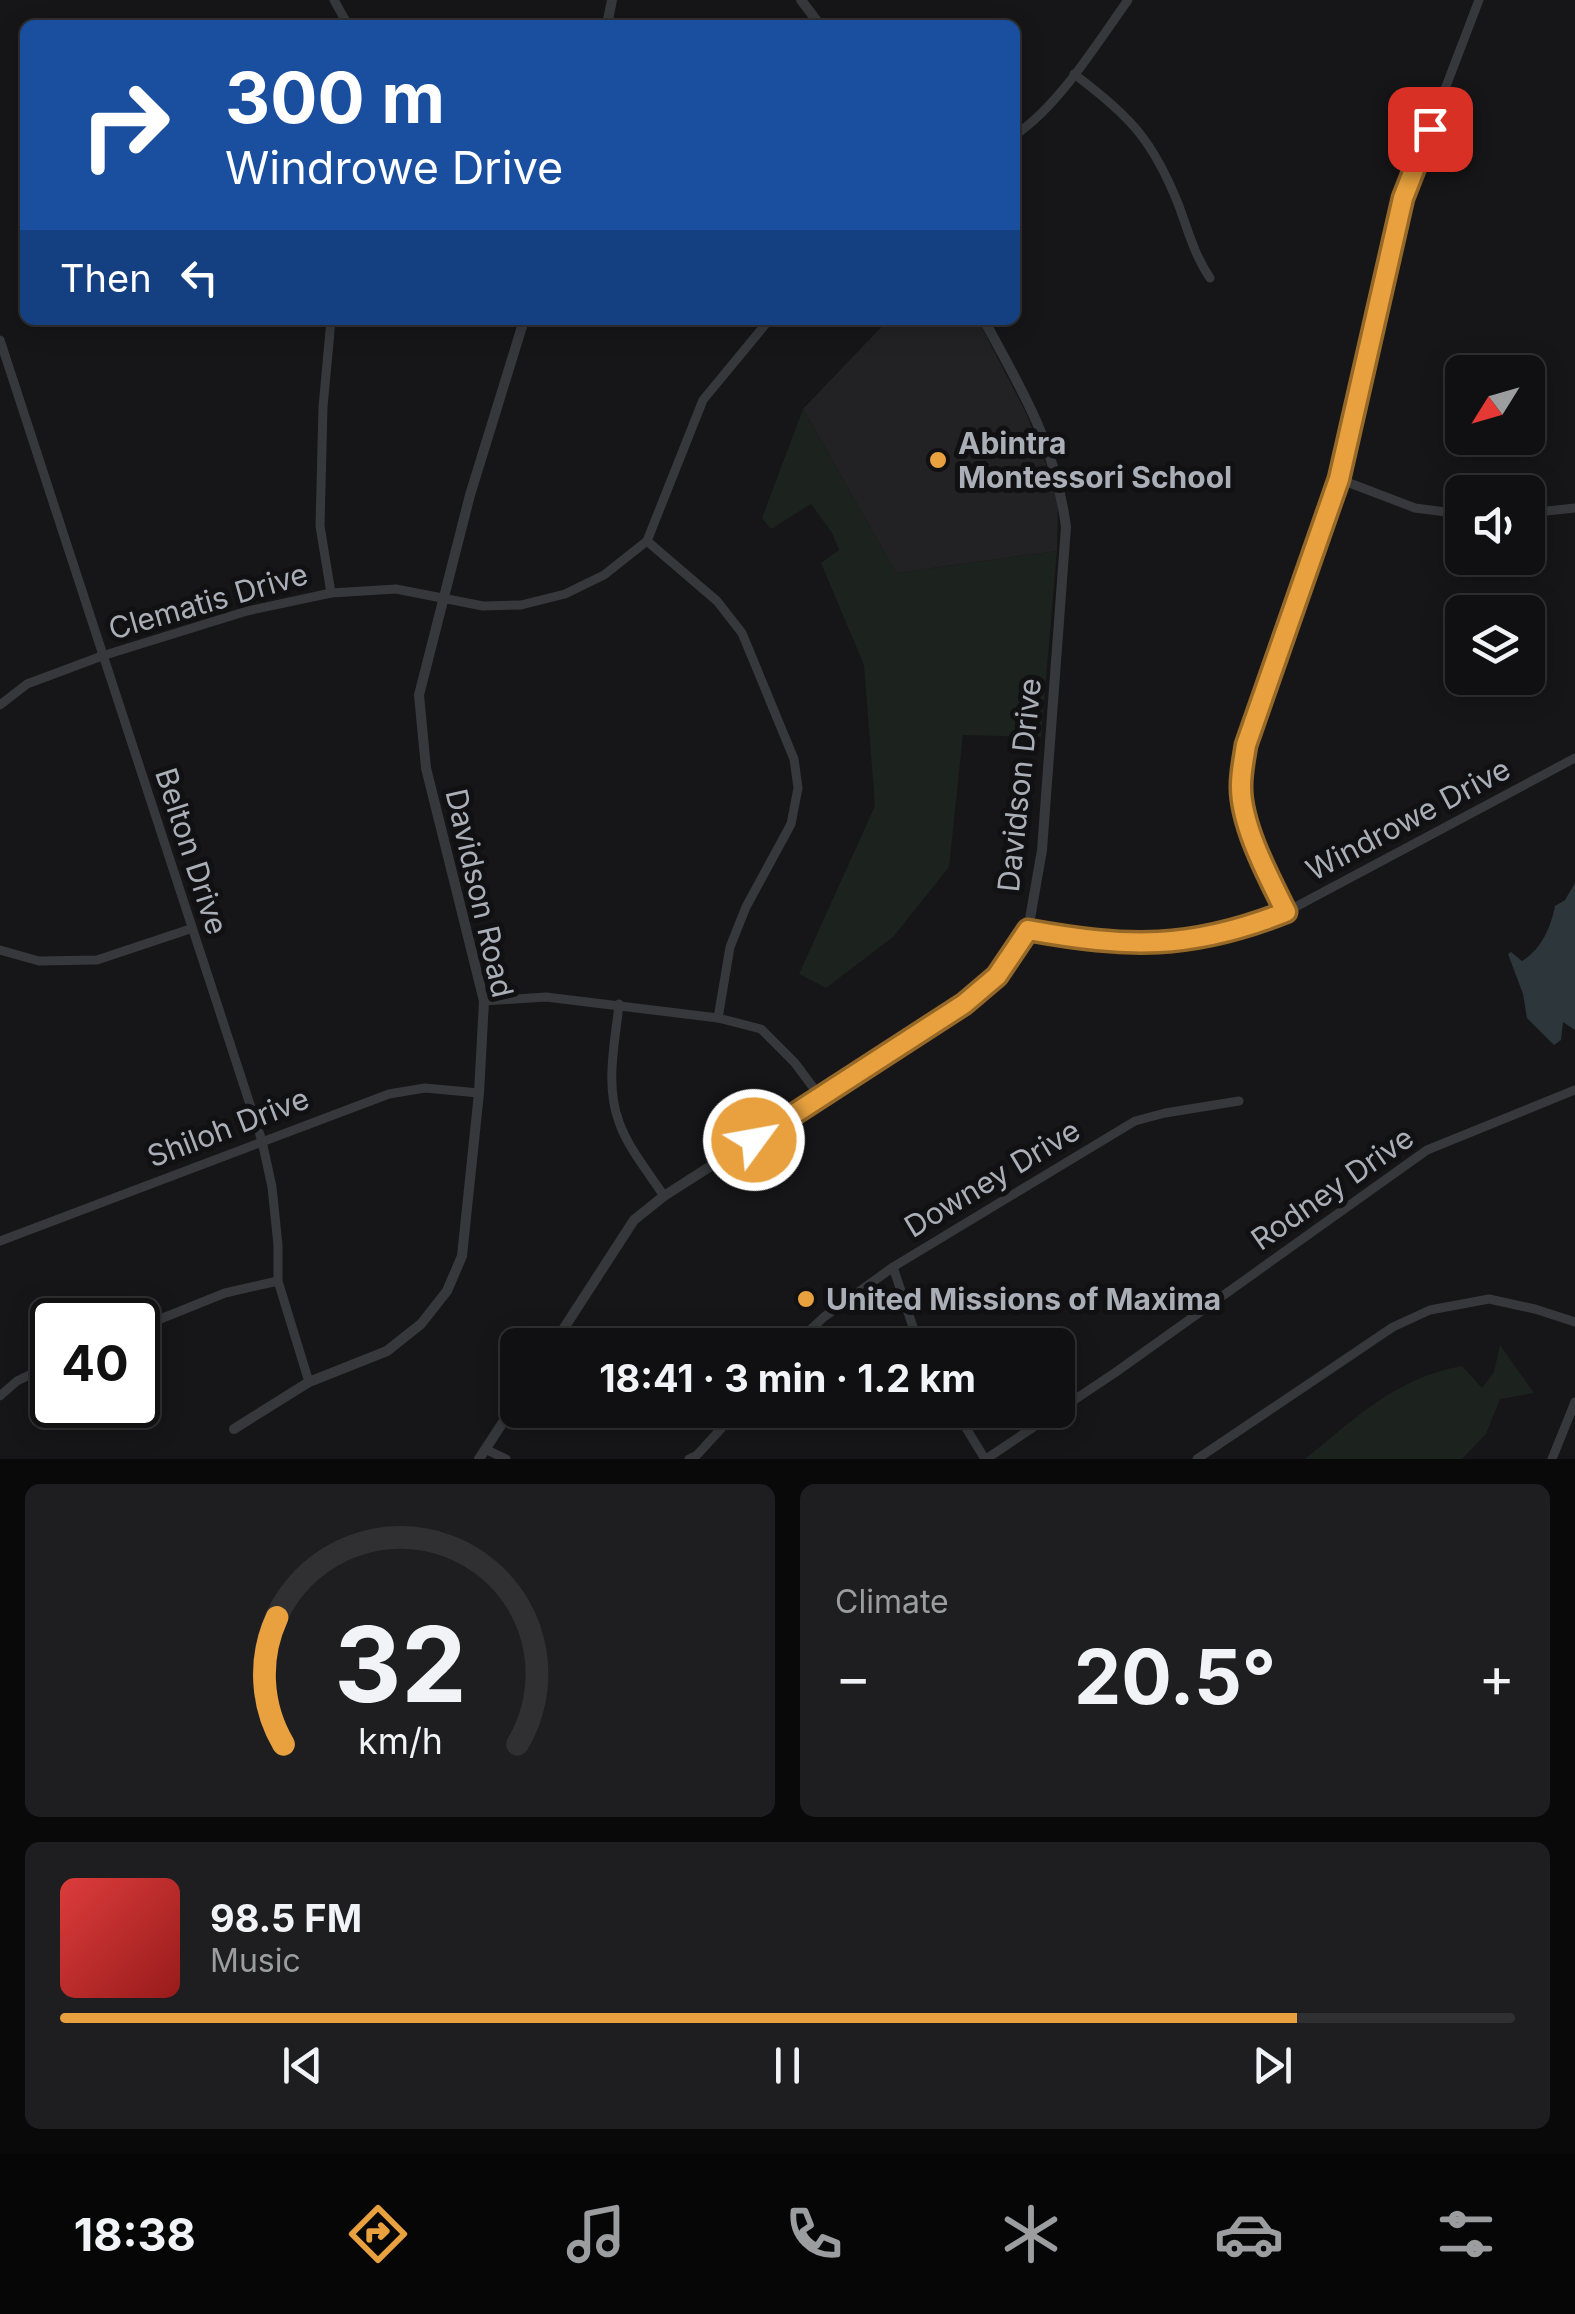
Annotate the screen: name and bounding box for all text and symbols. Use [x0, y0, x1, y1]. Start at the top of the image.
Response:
text: 300 m [225, 55, 445, 140]
icon: right [60, 60, 190, 190]
pin [1388, 87, 1473, 172]
icon: arrive [1403, 102, 1458, 157]
text: Windrowe Drive [225, 140, 563, 195]
icon: left [172, 250, 227, 305]
text: Then [60, 255, 152, 301]
north arrow [1445, 355, 1545, 455]
map controls [1445, 355, 1545, 695]
place label: Abintra Montessori School [958, 425, 1232, 495]
marker: Abintra Montessori School [927, 449, 949, 471]
button: sound [1445, 475, 1545, 575]
street label: Clematis Drive [104, 555, 312, 647]
button: layers [1445, 595, 1545, 695]
street label: Davidson Drive [990, 676, 1048, 894]
street label: Windrowe Drive [1300, 750, 1516, 888]
street label: Belton Drive [148, 763, 236, 939]
street label: Davidson Road [439, 785, 521, 1001]
street label: Shiloh Drive [142, 1080, 314, 1174]
position arrow [702, 1088, 806, 1192]
street label: Downey Drive [898, 1112, 1086, 1244]
street label: Rodney Drive [1244, 1119, 1420, 1257]
place label: United Missions of Maxima [826, 1281, 1221, 1317]
marker: United Missions of Maxima [795, 1288, 817, 1310]
speed limit sign: 40 [30, 1298, 160, 1428]
text: 18:41 · 3 min · 1.2 km [599, 1355, 976, 1401]
text: Climate [835, 1582, 949, 1621]
text: 32 [334, 1601, 466, 1727]
text: 20.5° [1074, 1631, 1276, 1722]
text: − [835, 1644, 871, 1710]
text: + [1479, 1644, 1515, 1710]
text: km/h [358, 1719, 442, 1763]
text: 98.5 FM [210, 1895, 362, 1941]
text: Music [210, 1941, 301, 1980]
icon: previous [275, 2038, 330, 2093]
icon: pause [760, 2038, 815, 2093]
icon: next [1245, 2038, 1300, 2093]
icon: directions [343, 2199, 413, 2269]
icon: music [561, 2199, 631, 2269]
icon: phone [779, 2199, 849, 2269]
icon: climate [996, 2199, 1066, 2269]
icon: car [1214, 2199, 1284, 2269]
icon: filters [1431, 2199, 1501, 2269]
text: 18:38 [74, 2207, 196, 2262]

